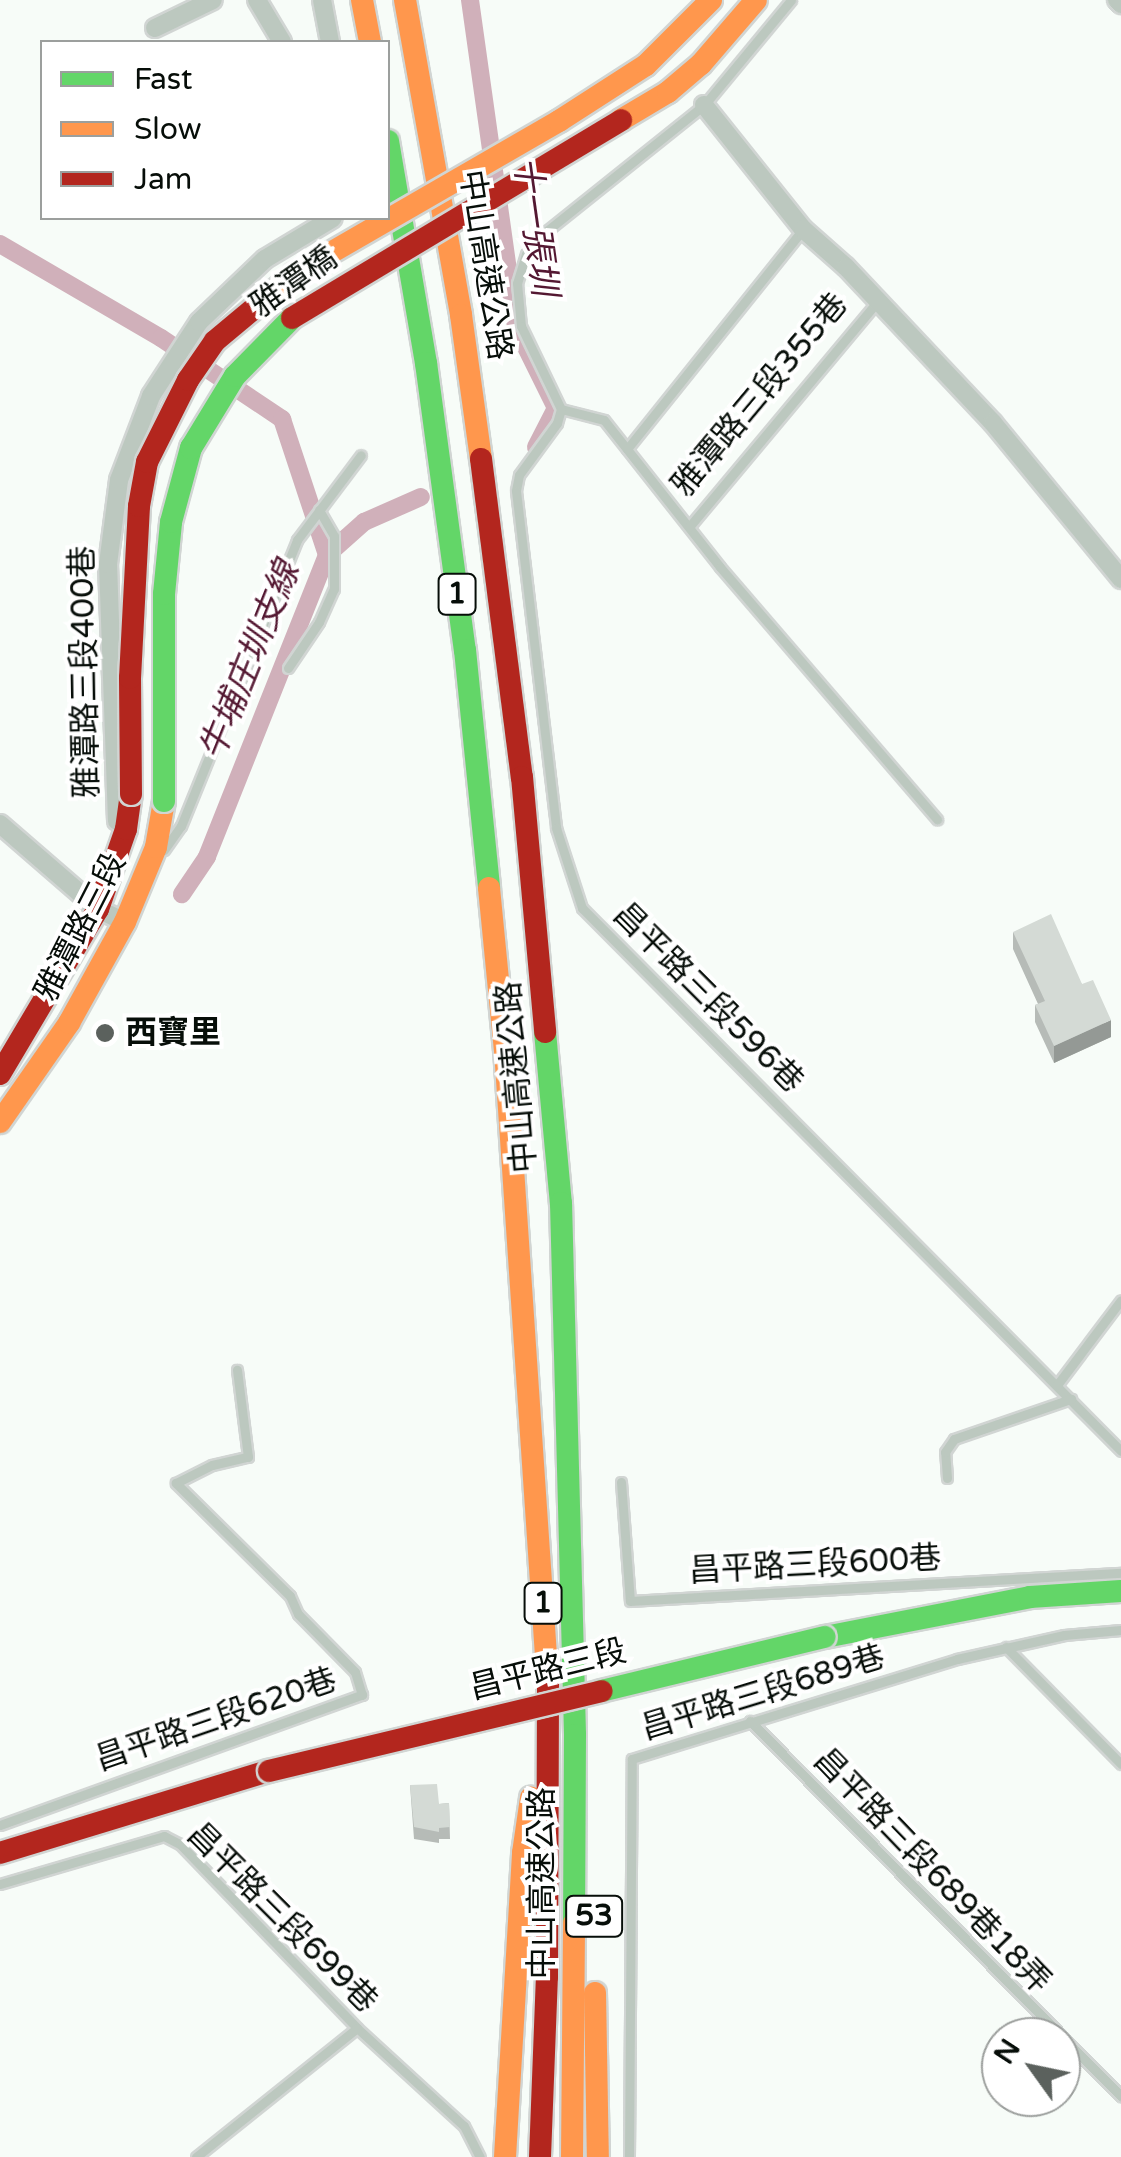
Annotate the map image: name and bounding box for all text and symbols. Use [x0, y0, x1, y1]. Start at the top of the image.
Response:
legend [40, 40, 390, 220]
text: Fast [134, 61, 193, 98]
text: Slow [134, 111, 202, 148]
water label: 十一張圳 [504, 154, 566, 298]
text: Jam [134, 161, 192, 198]
street label: 中山高速公路 [451, 167, 519, 363]
street label: 雅潭橋 [244, 239, 344, 325]
street label: 雅潭路三段355巷 [664, 286, 856, 504]
street label: 雅潭路三段400巷 [64, 546, 106, 798]
water label: 牛埔庄圳支線 [191, 556, 309, 766]
road number: 1 [437, 569, 477, 619]
street label: 雅潭路三段 [28, 847, 134, 1007]
street label: 昌平路三段596巷 [605, 895, 811, 1101]
street label: 中山高速公路 [490, 980, 544, 1174]
place label: 西寶里 [125, 1014, 221, 1052]
marker: 西寶里 [94, 1022, 116, 1044]
street label: 昌平路三段600巷 [688, 1539, 942, 1591]
road number: 1 [523, 1578, 563, 1628]
street label: 昌平路三段 [466, 1632, 630, 1708]
street label: 昌平路三段689巷 [637, 1638, 889, 1748]
street label: 昌平路三段620巷 [90, 1661, 342, 1779]
street label: 昌平路三段689巷18弄 [805, 1741, 1059, 2001]
street label: 中山高速公路 [523, 1787, 561, 1979]
street label: 昌平路三段699巷 [179, 1815, 385, 2021]
road number: 53 [564, 1891, 624, 1941]
north arrow [981, 2017, 1081, 2117]
text: N [987, 2033, 1028, 2070]

